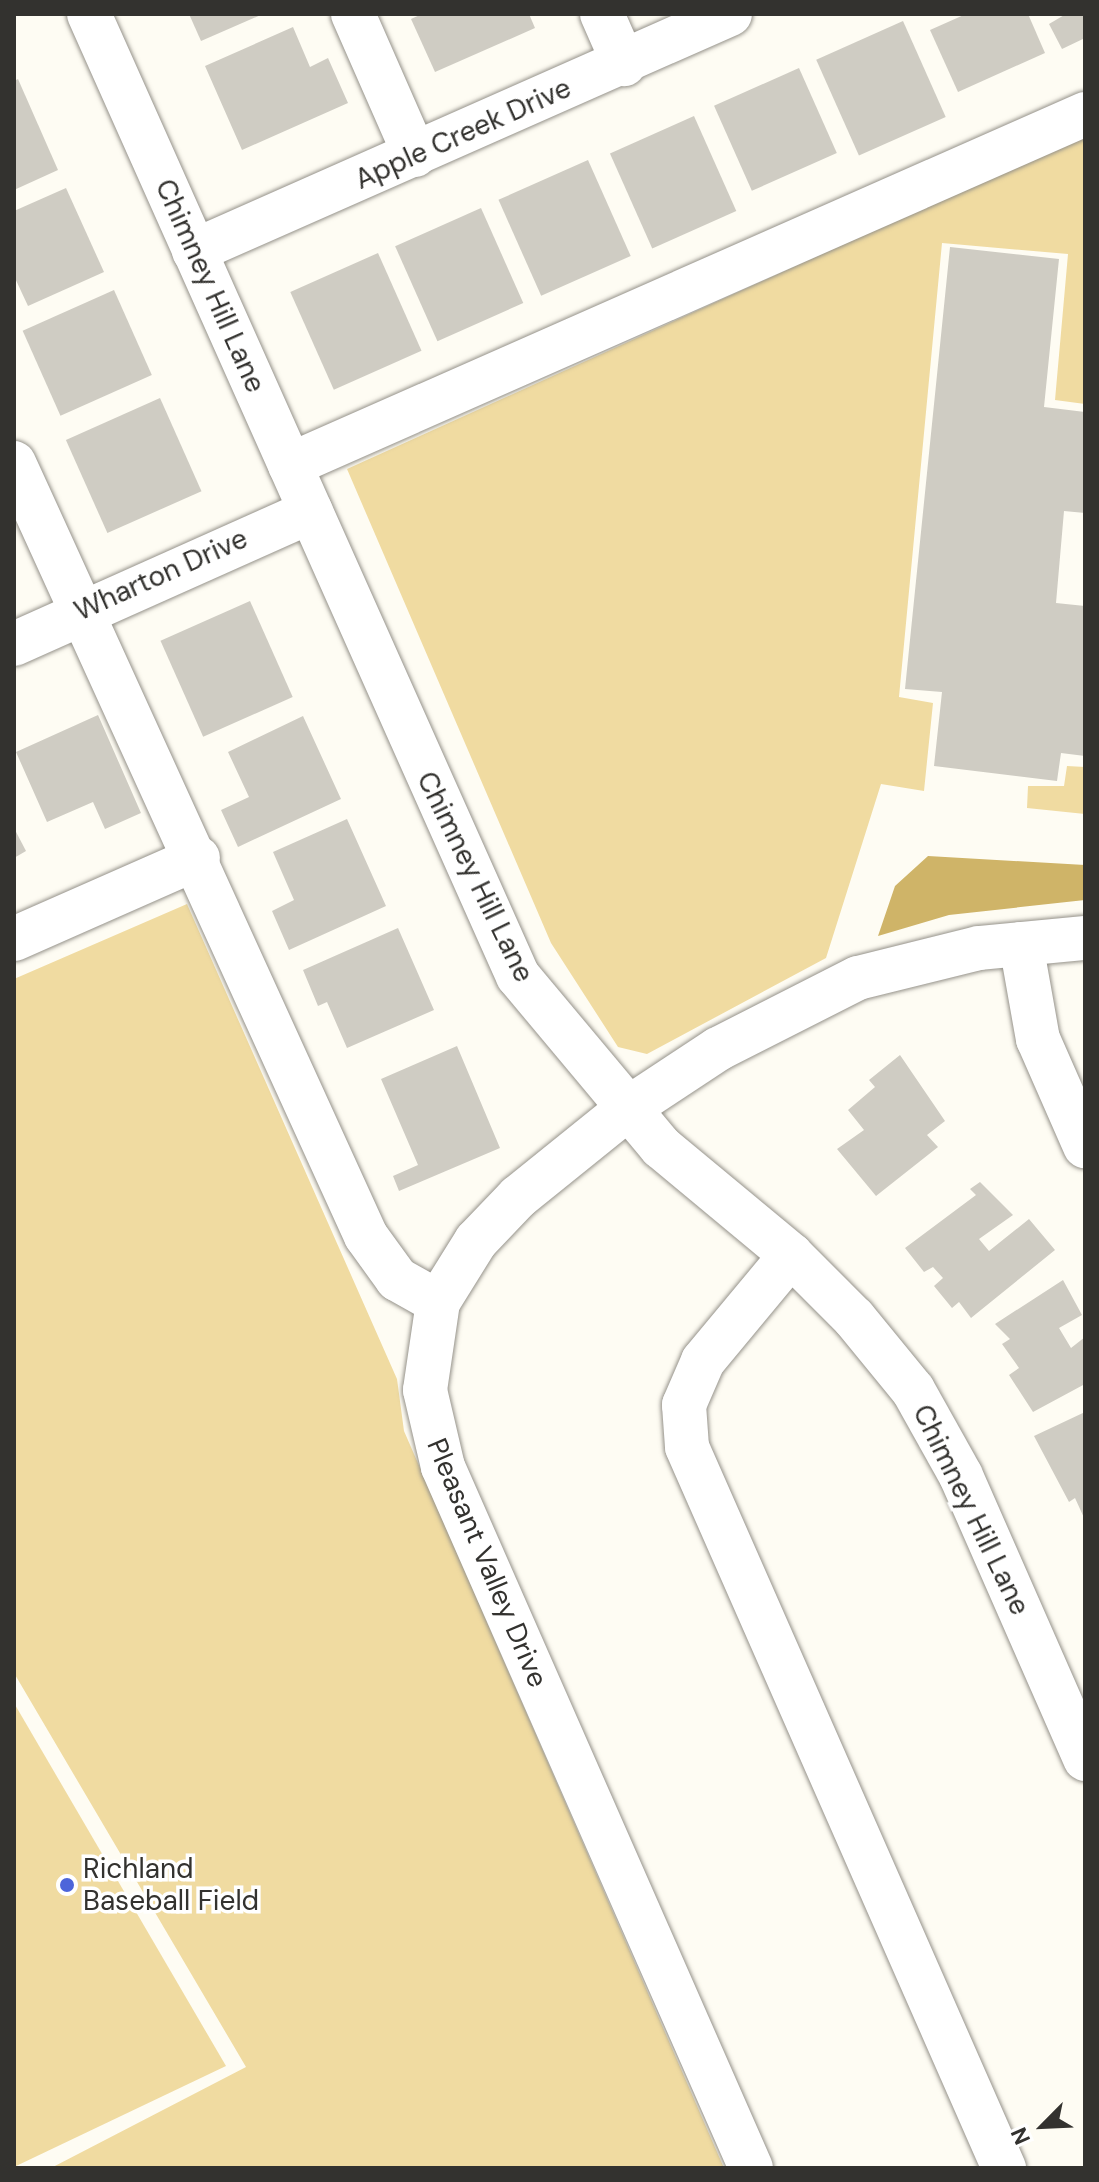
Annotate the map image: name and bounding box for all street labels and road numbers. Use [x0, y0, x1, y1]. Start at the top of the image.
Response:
street label: Apple Creek Drive [350, 71, 576, 197]
street label: Chimney Hill Lane [148, 174, 272, 398]
street label: Wharton Drive [69, 522, 253, 628]
street label: Chimney Hill Lane [409, 766, 541, 988]
street label: Chimney Hill Lane [905, 1399, 1037, 1621]
street label: Pleasant Valley Drive [419, 1434, 555, 1692]

